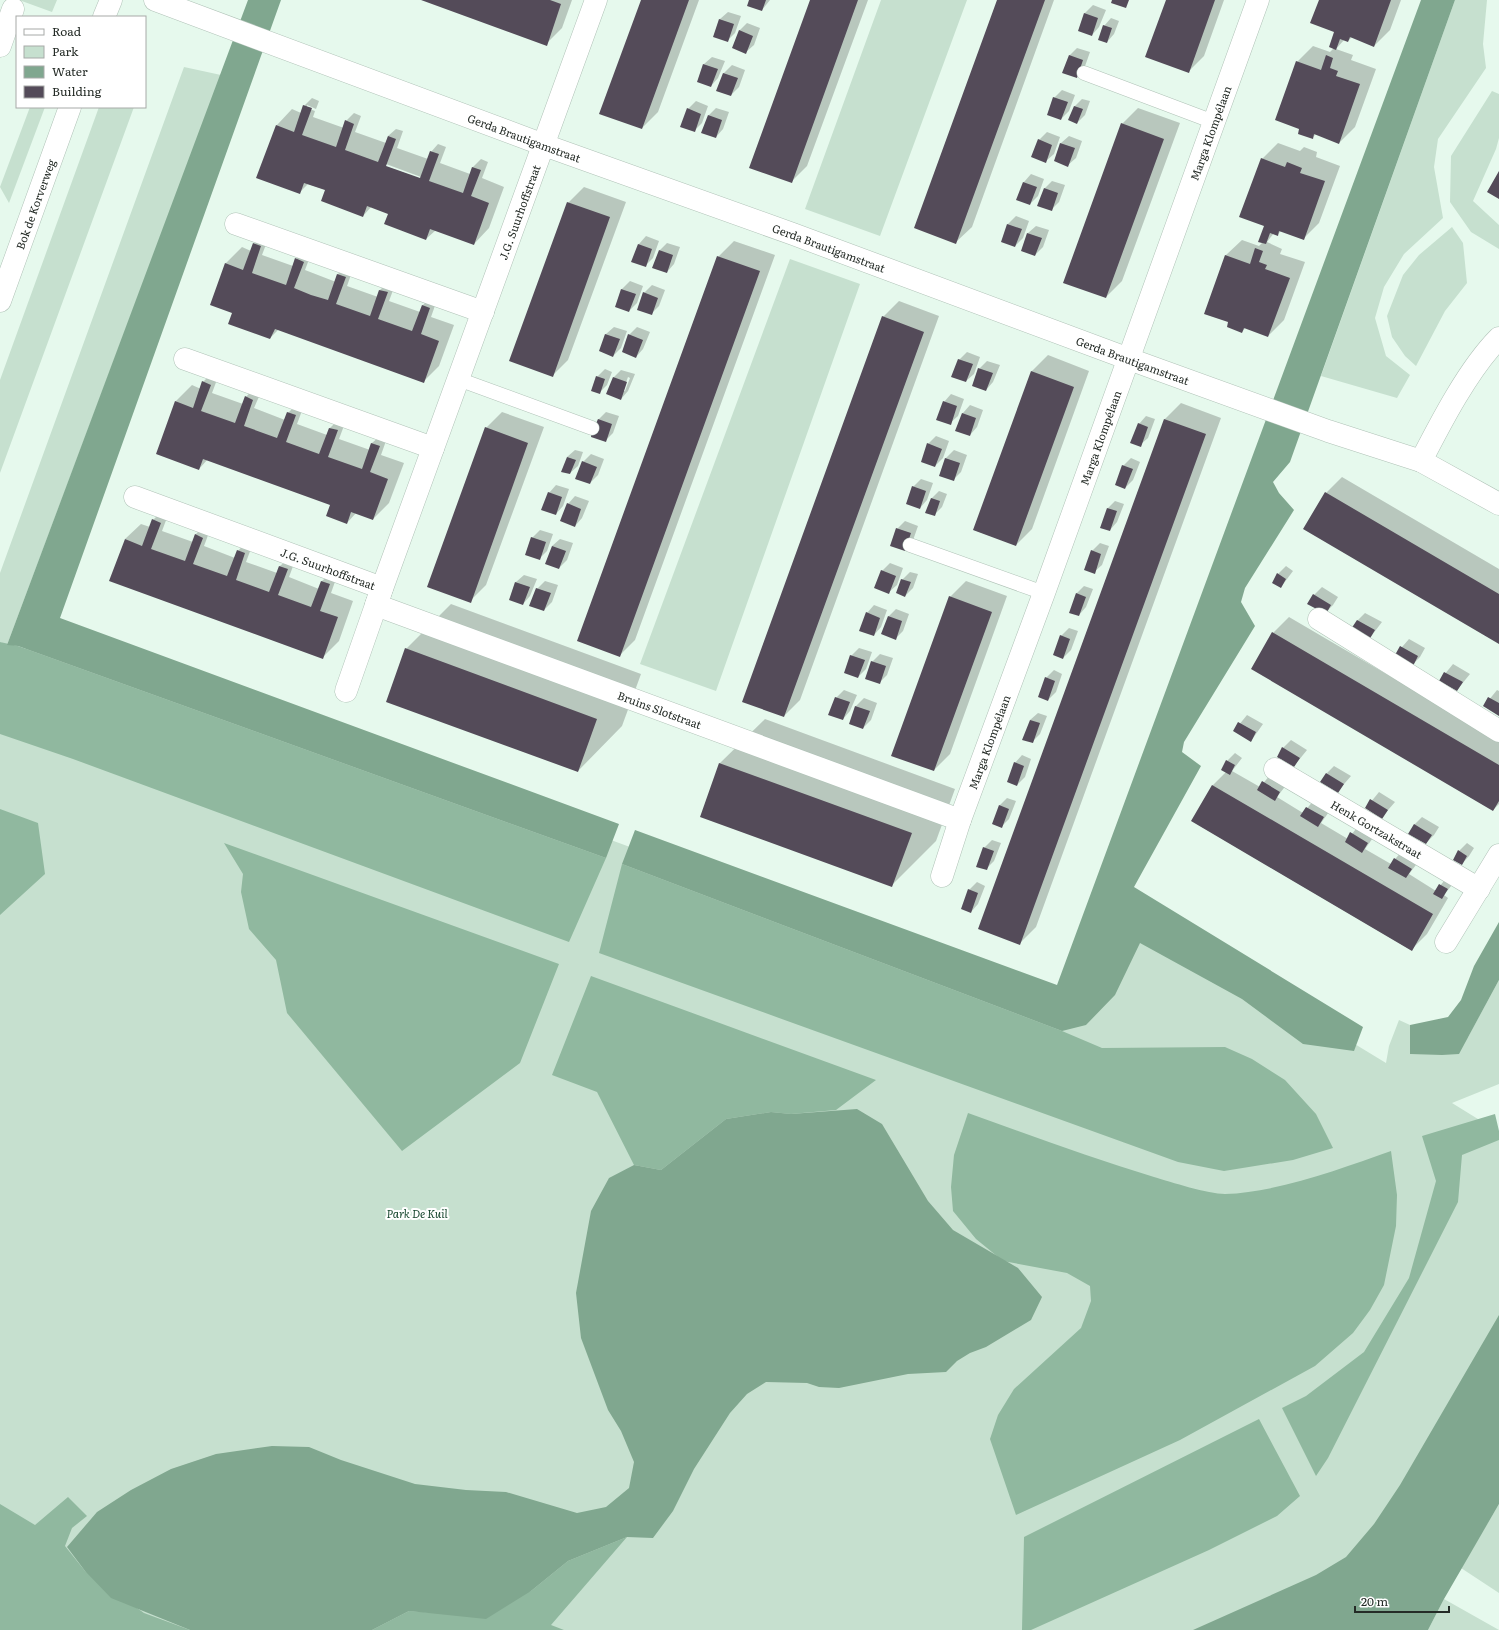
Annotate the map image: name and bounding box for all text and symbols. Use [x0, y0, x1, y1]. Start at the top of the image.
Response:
legend [16, 16, 146, 108]
text: Road [52, 22, 82, 40]
text: Park [52, 42, 79, 60]
text: Water [52, 62, 88, 80]
text: Building [52, 82, 102, 100]
street label: Marga Klompélaan [1186, 83, 1235, 183]
street label: Gerda Brautigamstraat [465, 109, 584, 166]
street label: Bok de Korverweg [11, 156, 59, 251]
street label: J.G. Suurhoffstraat [494, 162, 544, 262]
street label: Gerda Brautigamstraat [770, 219, 888, 276]
street label: Gerda Brautigamstraat [1074, 332, 1192, 388]
street label: Marga Klompélaan [1076, 388, 1125, 487]
street label: J.G. Suurhoffstraat [279, 543, 379, 593]
street label: Bruins Slotstraat [615, 687, 704, 732]
street label: Marga Klompélaan [964, 692, 1014, 792]
street label: Henk Gortzakstraat [1328, 796, 1426, 862]
park label: Park De Kuil [386, 1205, 448, 1221]
scale bar [1355, 1588, 1449, 1614]
text: 20 m [1361, 1592, 1388, 1610]

